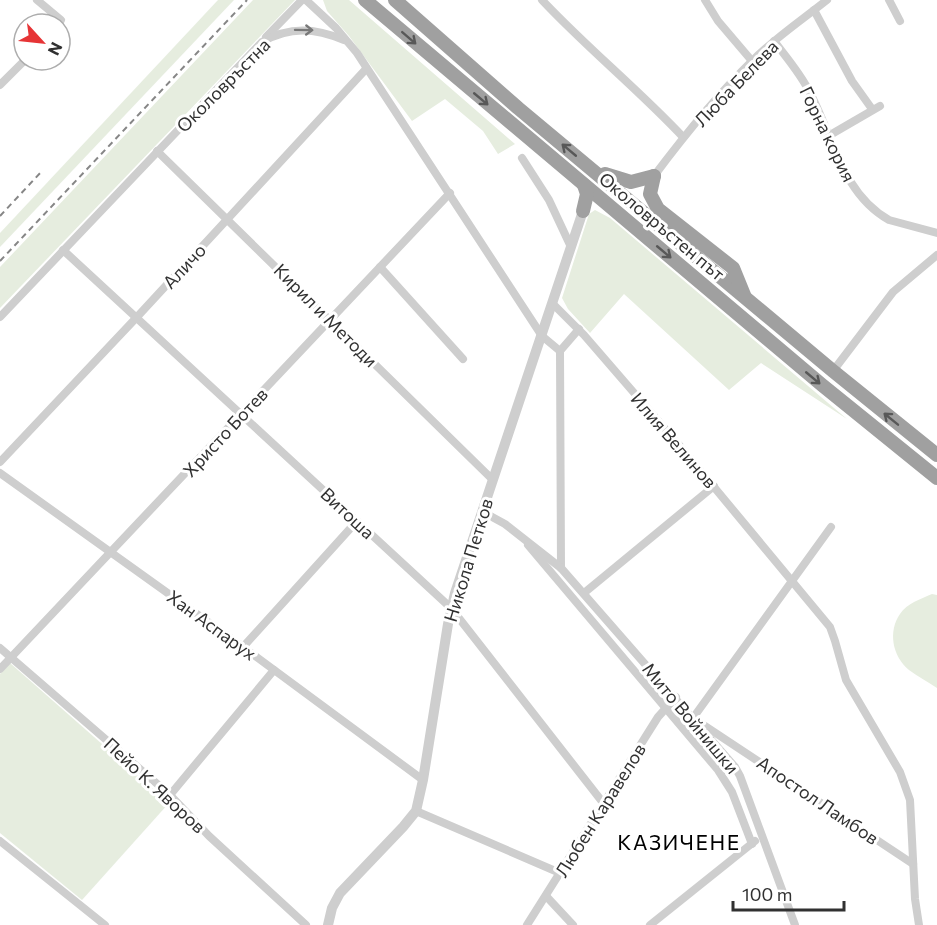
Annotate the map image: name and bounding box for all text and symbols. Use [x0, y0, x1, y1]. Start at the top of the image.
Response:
north arrow [12, 12, 72, 72]
one-way arrow [294, 24, 314, 36]
one-way arrow [401, 31, 416, 45]
street label: Околовръстна [171, 33, 275, 137]
street label: Люба Белева [689, 35, 783, 131]
text: N [45, 39, 67, 59]
street label: Горна кория [795, 83, 861, 185]
one-way arrow [473, 92, 488, 106]
one-way arrow [562, 143, 577, 157]
street label: Околовръстен път [595, 167, 730, 285]
street label: Аличо [158, 239, 210, 293]
one-way arrow [656, 245, 671, 259]
street label: Кирил и Методи [270, 259, 382, 371]
one-way arrow [805, 371, 821, 384]
street label: Христо Ботев [178, 383, 272, 481]
street label: Илия Велинов [626, 388, 722, 492]
one-way arrow [884, 412, 899, 426]
street label: Витоша [317, 483, 379, 543]
street label: Никола Петков [439, 496, 497, 624]
street label: Хан Аспарух [163, 585, 261, 665]
street label: Мито Войнишки [638, 658, 744, 778]
street label: Пейо К. Яворов [100, 732, 210, 838]
street label: Любен Каравелов [550, 739, 650, 881]
street label: Апостол Ламбов [753, 751, 883, 849]
district label: КАЗИЧЕНЕ [617, 829, 741, 854]
scale bar [733, 874, 844, 912]
text: 100 m [742, 883, 792, 905]

